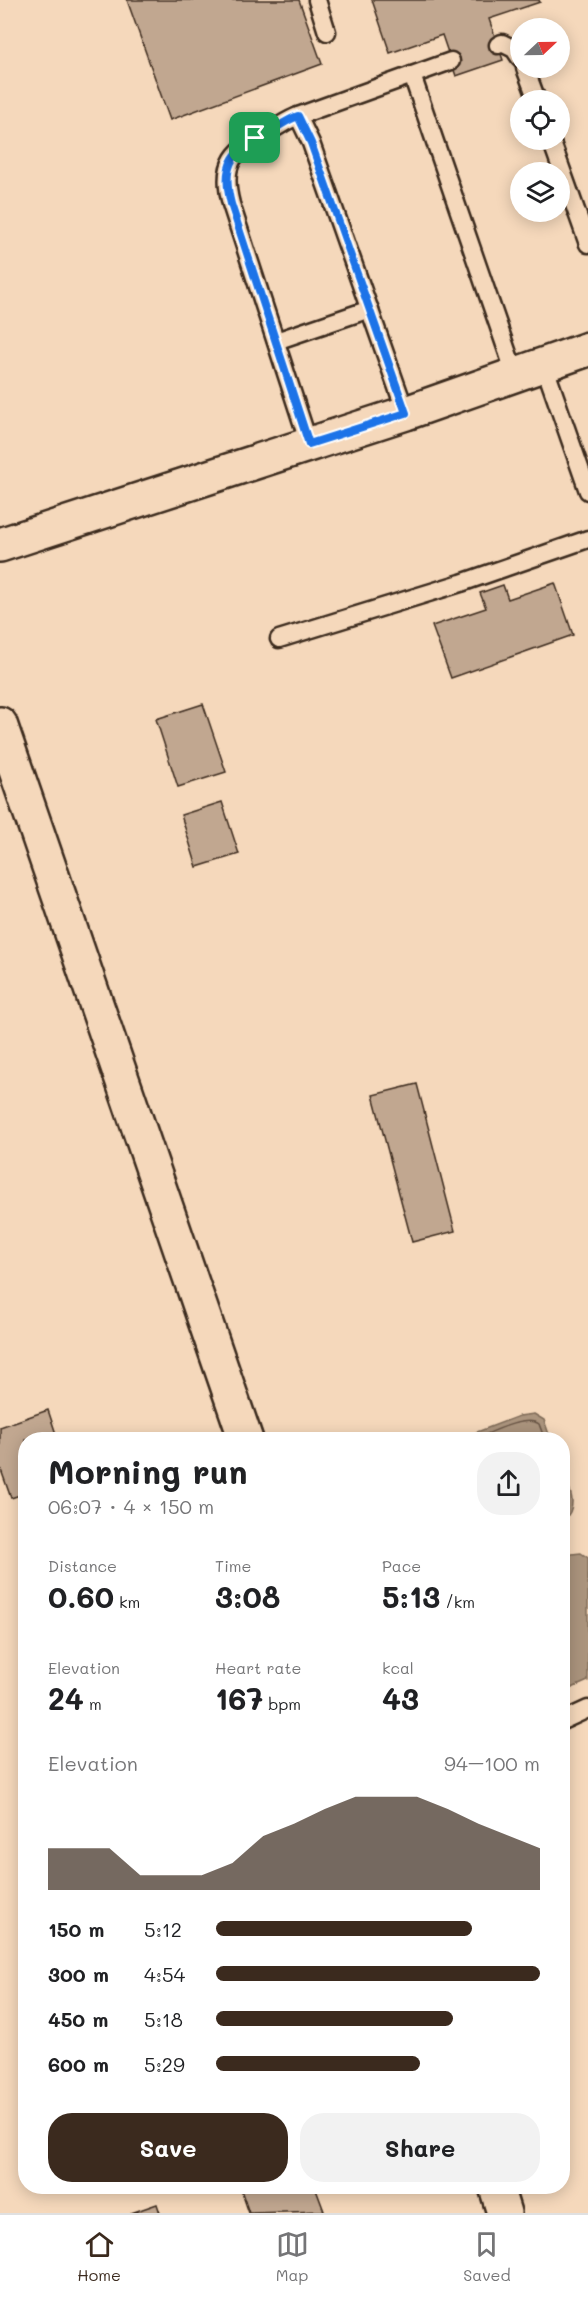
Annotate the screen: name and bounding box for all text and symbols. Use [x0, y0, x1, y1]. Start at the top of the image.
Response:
north arrow [510, 18, 570, 78]
map controls [510, 18, 570, 222]
button: locate [510, 90, 570, 150]
pin [229, 112, 280, 163]
icon: arrive [238, 121, 271, 154]
button: layers [510, 162, 570, 222]
text: Morning run [48, 1449, 248, 1492]
button: share [477, 1452, 540, 1515]
text: 06:07 · 4 × 150 m [48, 1493, 214, 1519]
text: Distance [48, 1555, 117, 1576]
text: Time [215, 1555, 251, 1576]
text: Pace [382, 1555, 421, 1576]
text: 0.60 [48, 1576, 114, 1616]
text: 3:08 [215, 1576, 280, 1616]
text: 5:13 [382, 1576, 440, 1616]
text: km [114, 1591, 140, 1612]
text: /km [440, 1591, 475, 1612]
text: Elevation [48, 1657, 120, 1678]
text: Heart rate [215, 1657, 301, 1678]
text: kcal [382, 1657, 414, 1678]
text: 24 [48, 1678, 84, 1718]
text: 167 [215, 1678, 263, 1718]
text: 43 [382, 1678, 419, 1718]
text: m [84, 1693, 102, 1714]
text: bpm [263, 1693, 301, 1714]
text: Elevation [48, 1750, 138, 1776]
text: 94–100 m [444, 1750, 540, 1776]
text: 150 m [48, 1916, 104, 1942]
text: 5:12 [144, 1916, 182, 1942]
text: 300 m [48, 1961, 109, 1987]
text: 4:54 [144, 1961, 185, 1987]
text: 450 m [48, 2006, 108, 2032]
text: 5:18 [144, 2006, 183, 2032]
text: 600 m [48, 2051, 109, 2077]
text: 5:29 [144, 2051, 185, 2077]
button: Save [48, 2113, 288, 2182]
button: Share [300, 2113, 540, 2182]
tab: Home [77, 2228, 121, 2285]
tab: Map [276, 2228, 309, 2285]
tab: Saved [463, 2228, 511, 2285]

